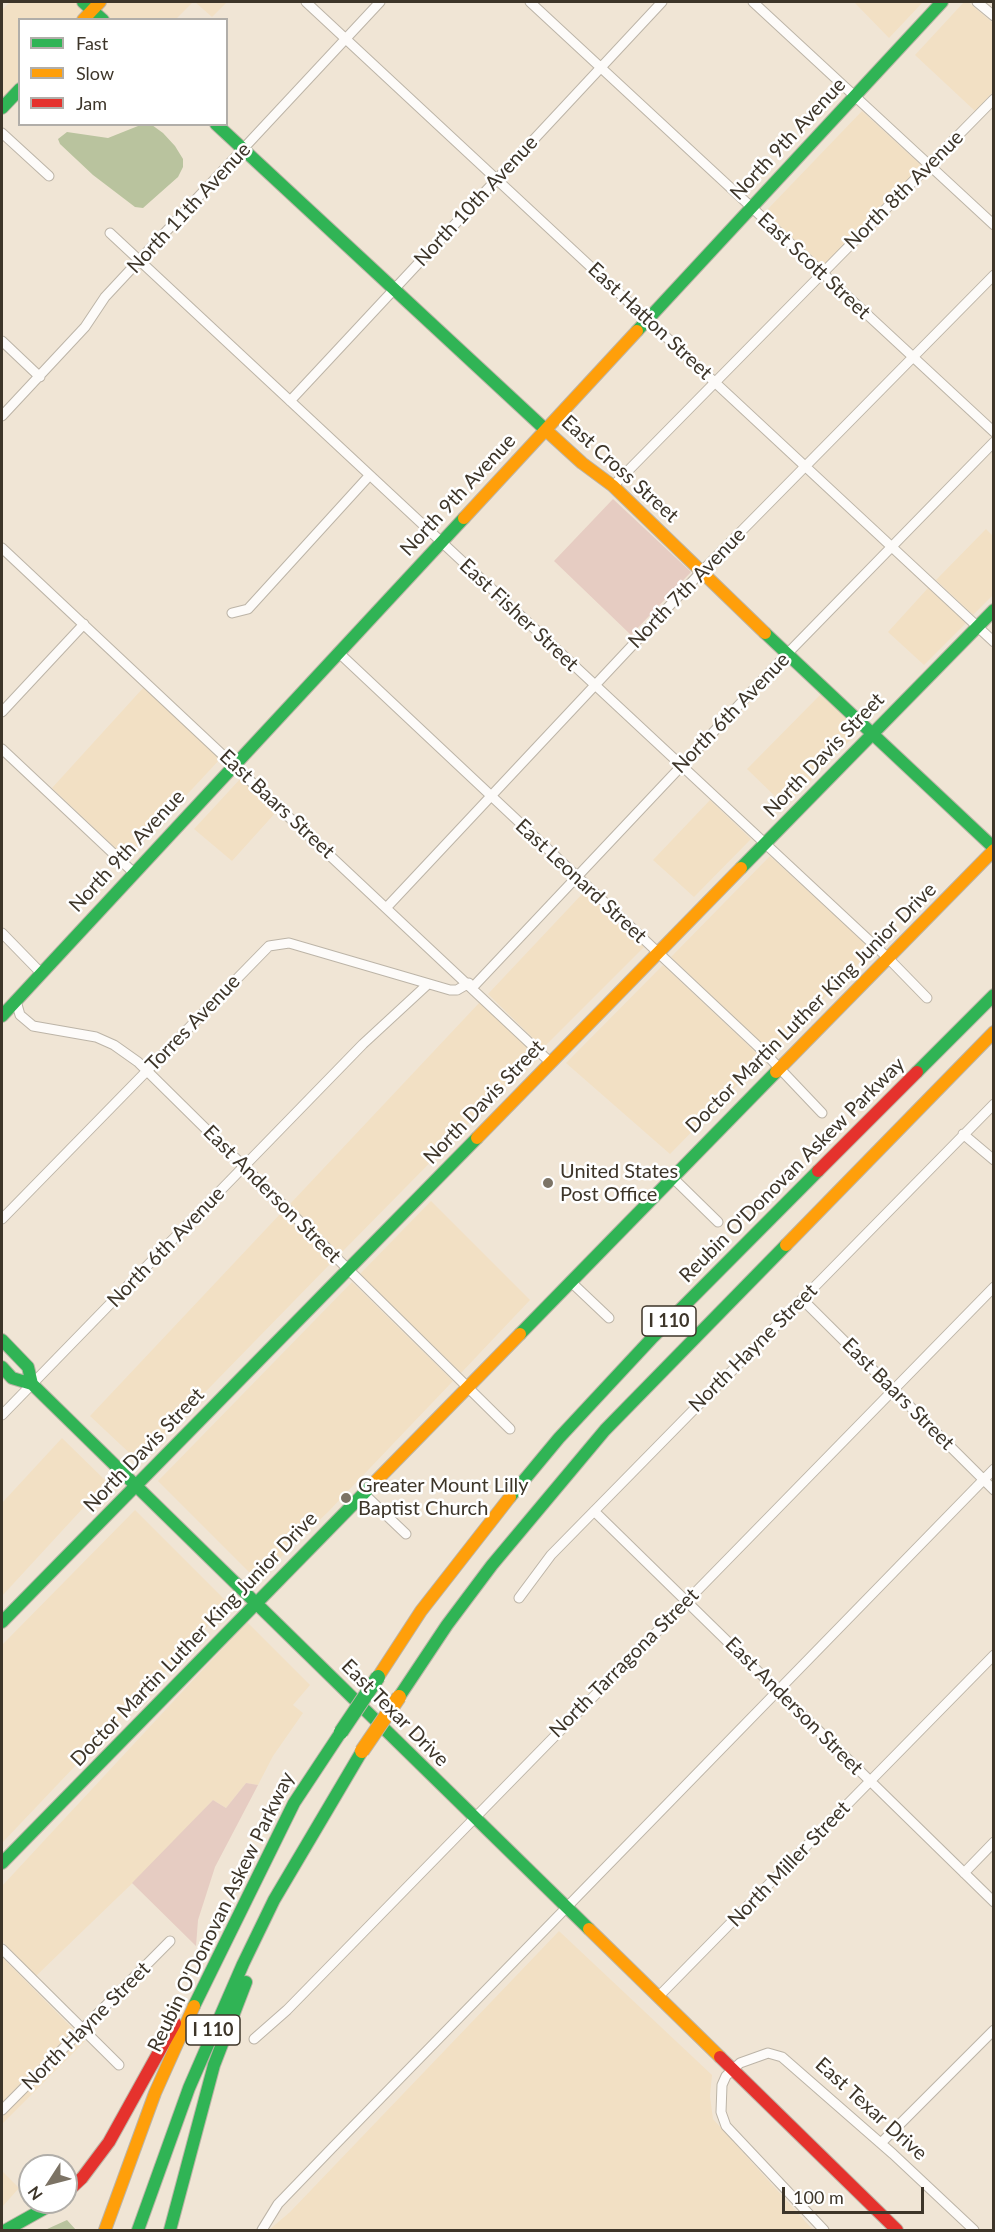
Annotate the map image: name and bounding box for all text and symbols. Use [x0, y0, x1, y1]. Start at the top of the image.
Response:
legend [18, 18, 228, 126]
text: Fast [76, 32, 108, 54]
text: Slow [76, 62, 114, 84]
street label: North 9th Avenue [725, 73, 851, 205]
text: Jam [76, 92, 107, 114]
street label: North 8th Avenue [840, 126, 968, 254]
street label: North 10th Avenue [409, 131, 543, 271]
street label: North 11th Avenue [122, 138, 256, 278]
street label: East Scott Street [753, 208, 875, 324]
street label: East Hatton Street [583, 257, 717, 385]
street label: East Cross Street [557, 410, 683, 528]
street label: North 9th Avenue [395, 429, 521, 561]
street label: North 7th Avenue [623, 523, 751, 653]
street label: East Fisher Street [455, 554, 583, 676]
street label: North 6th Avenue [667, 648, 795, 778]
street label: North Davis Street [759, 688, 889, 822]
street label: East Baars Street [214, 745, 340, 863]
street label: North 9th Avenue [64, 785, 190, 917]
street label: East Leonard Street [510, 814, 652, 948]
street label: Doctor Martin Luther King Junior Drive [681, 878, 941, 1138]
street label: Torres Avenue [141, 970, 245, 1076]
street label: North Davis Street [419, 1035, 549, 1169]
street label: Reubin O'Donovan Askew Parkway [674, 1052, 910, 1288]
street label: East Anderson Street [198, 1120, 346, 1268]
place label: United States Post Office [560, 1160, 678, 1207]
marker: United States Post Office [541, 1176, 555, 1190]
street label: North 6th Avenue [102, 1182, 230, 1312]
street label: North Hayne Street [684, 1279, 822, 1417]
road number: I 110 [642, 1306, 696, 1336]
street label: East Baars Street [837, 1333, 959, 1455]
street label: North Davis Street [79, 1383, 209, 1517]
place label: Greater Mount Lilly Baptist Church [358, 1474, 529, 1521]
marker: Greater Mount Lilly Baptist Church [339, 1491, 353, 1505]
street label: Doctor Martin Luther King Junior Drive [66, 1507, 322, 1771]
street label: North Tarragona Street [544, 1583, 704, 1743]
street label: East Anderson Street [720, 1632, 868, 1780]
street label: East Texar Drive [336, 1654, 454, 1772]
street label: Reubin O'Donovan Askew Parkway [143, 1768, 299, 2056]
street label: North Miller Street [723, 1796, 855, 1932]
street label: North Hayne Street [17, 1957, 155, 2095]
road number: I 110 [186, 2015, 240, 2045]
street label: East Texar Drive [810, 2053, 932, 2165]
north arrow [18, 2154, 78, 2214]
scale bar [785, 2175, 928, 2213]
text: N [23, 2183, 46, 2204]
text: 100 m [793, 2186, 844, 2208]

